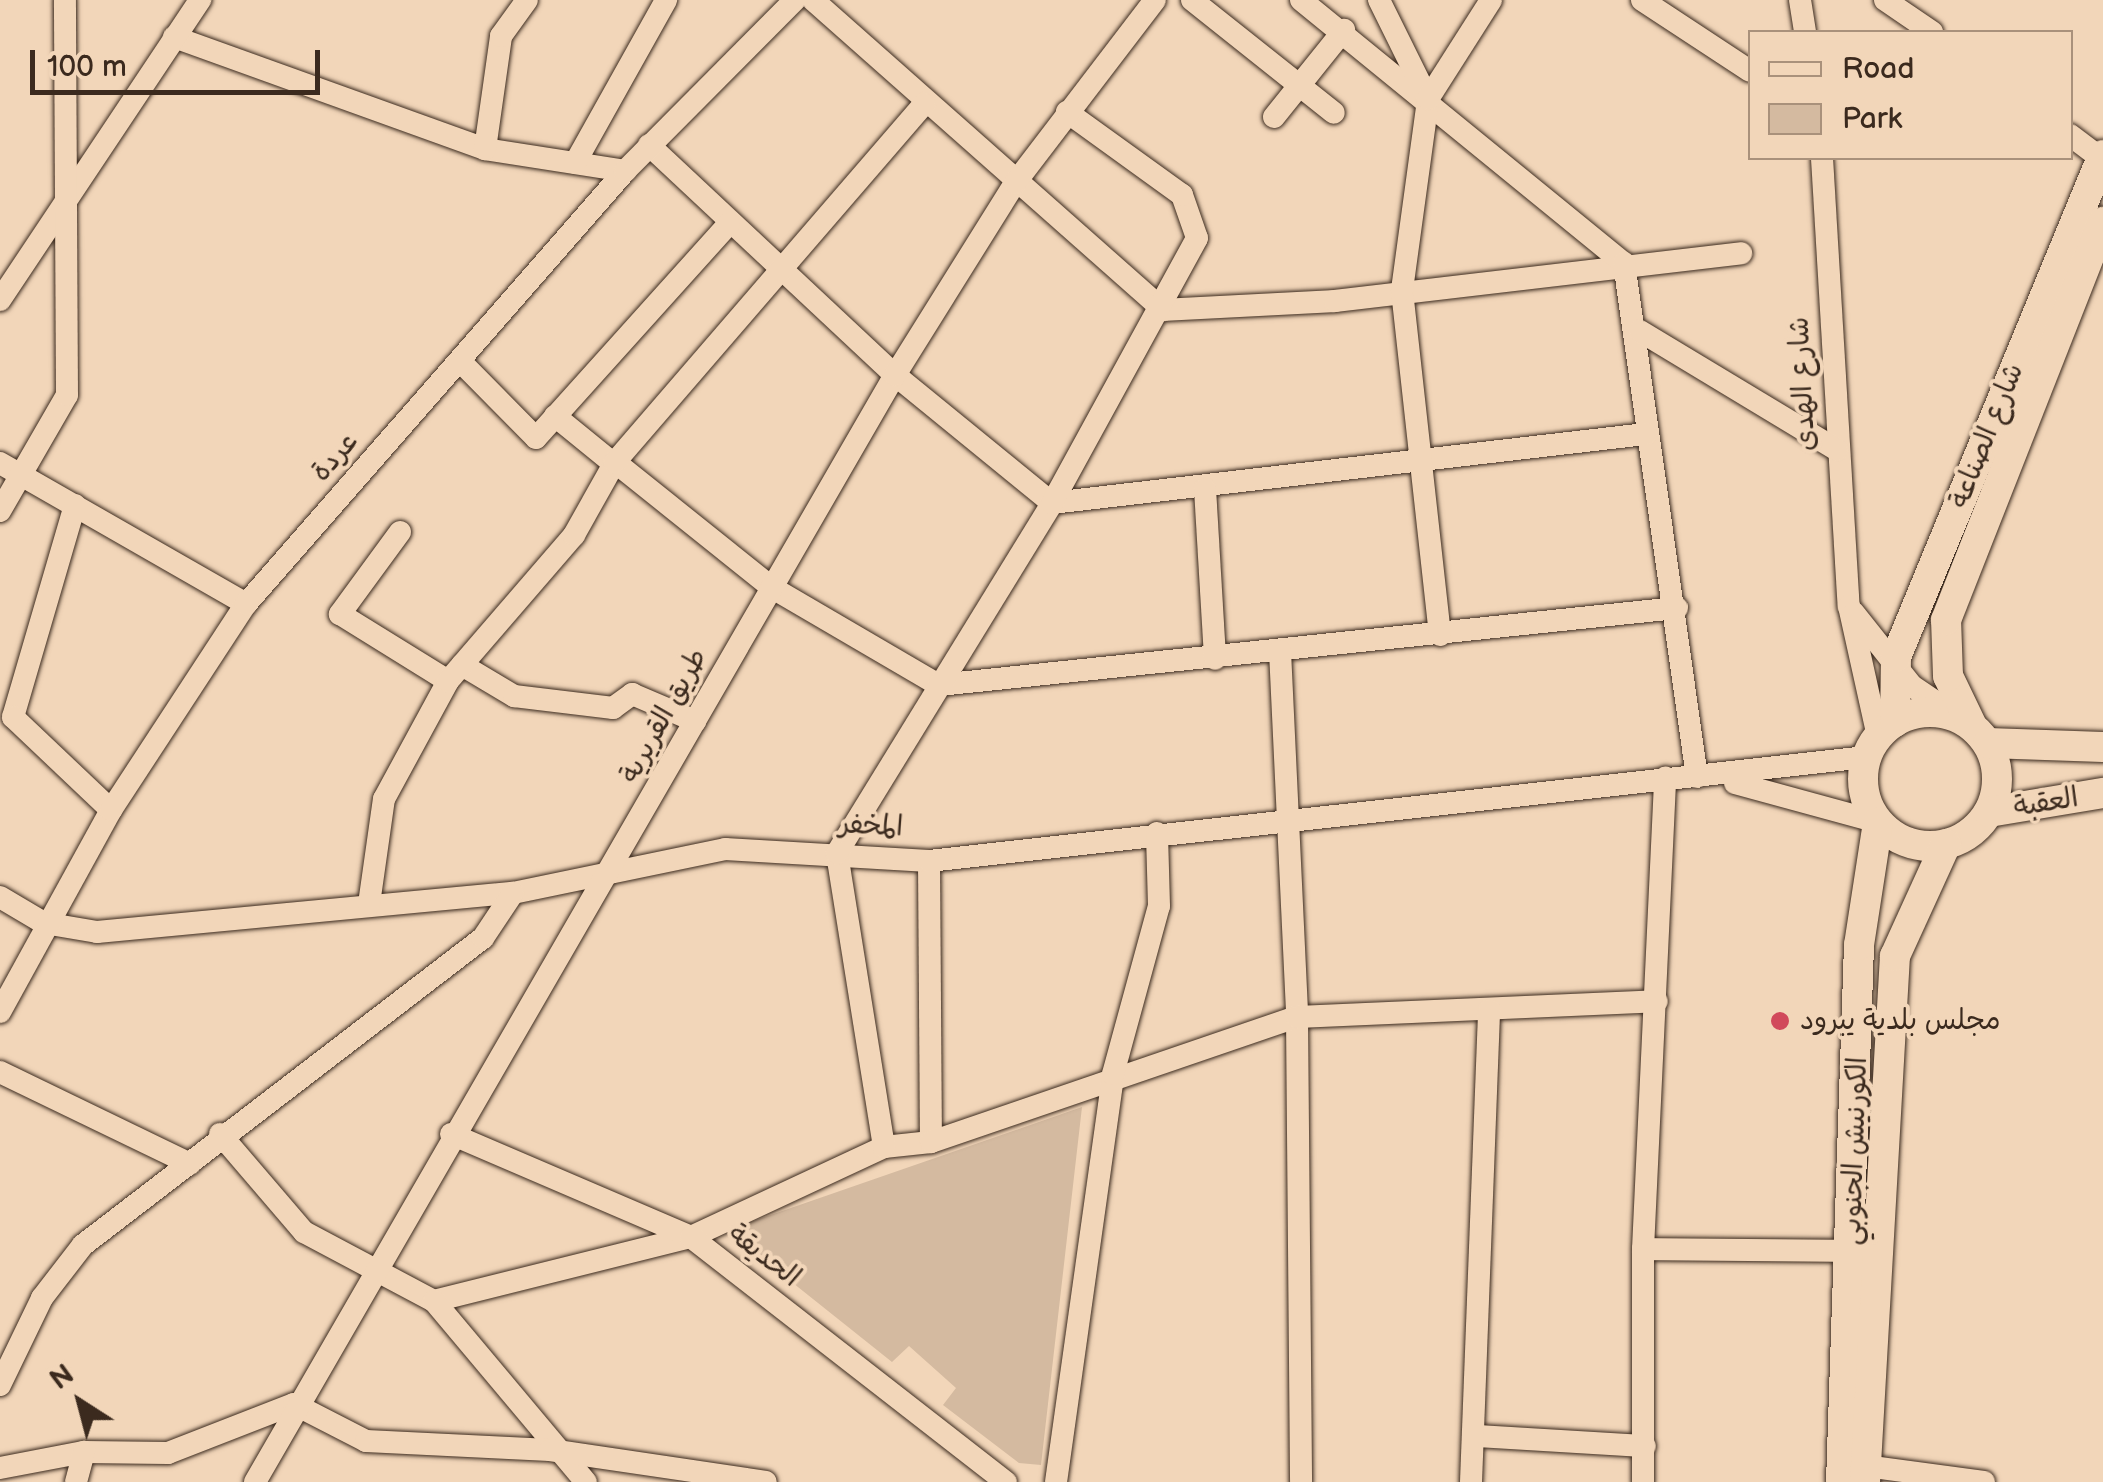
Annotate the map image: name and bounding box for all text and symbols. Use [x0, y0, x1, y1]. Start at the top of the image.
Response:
scale bar [35, 30, 325, 92]
legend [1748, 30, 2073, 160]
text: 100 m [47, 49, 127, 85]
text: Road [1842, 51, 1915, 87]
text: Park [1842, 101, 1902, 137]
street label: شارع الهدى [1783, 316, 1823, 452]
street label: شارع الصناعة [1943, 359, 2031, 513]
street label: عردة [304, 425, 366, 489]
street label: طريق القريرية [613, 643, 715, 789]
street label: العقبة [2011, 781, 2081, 825]
street label: المخفر [838, 808, 904, 844]
place label: مجلس بلدية يبرود [1800, 1004, 2001, 1038]
marker: مجلس بلدية يبرود [1769, 1010, 1791, 1032]
street label: الكورنيش الجنوبي [1835, 1056, 1875, 1246]
street label: الحديقة [721, 1217, 807, 1295]
north arrow [30, 1352, 130, 1452]
text: N [44, 1358, 80, 1397]

